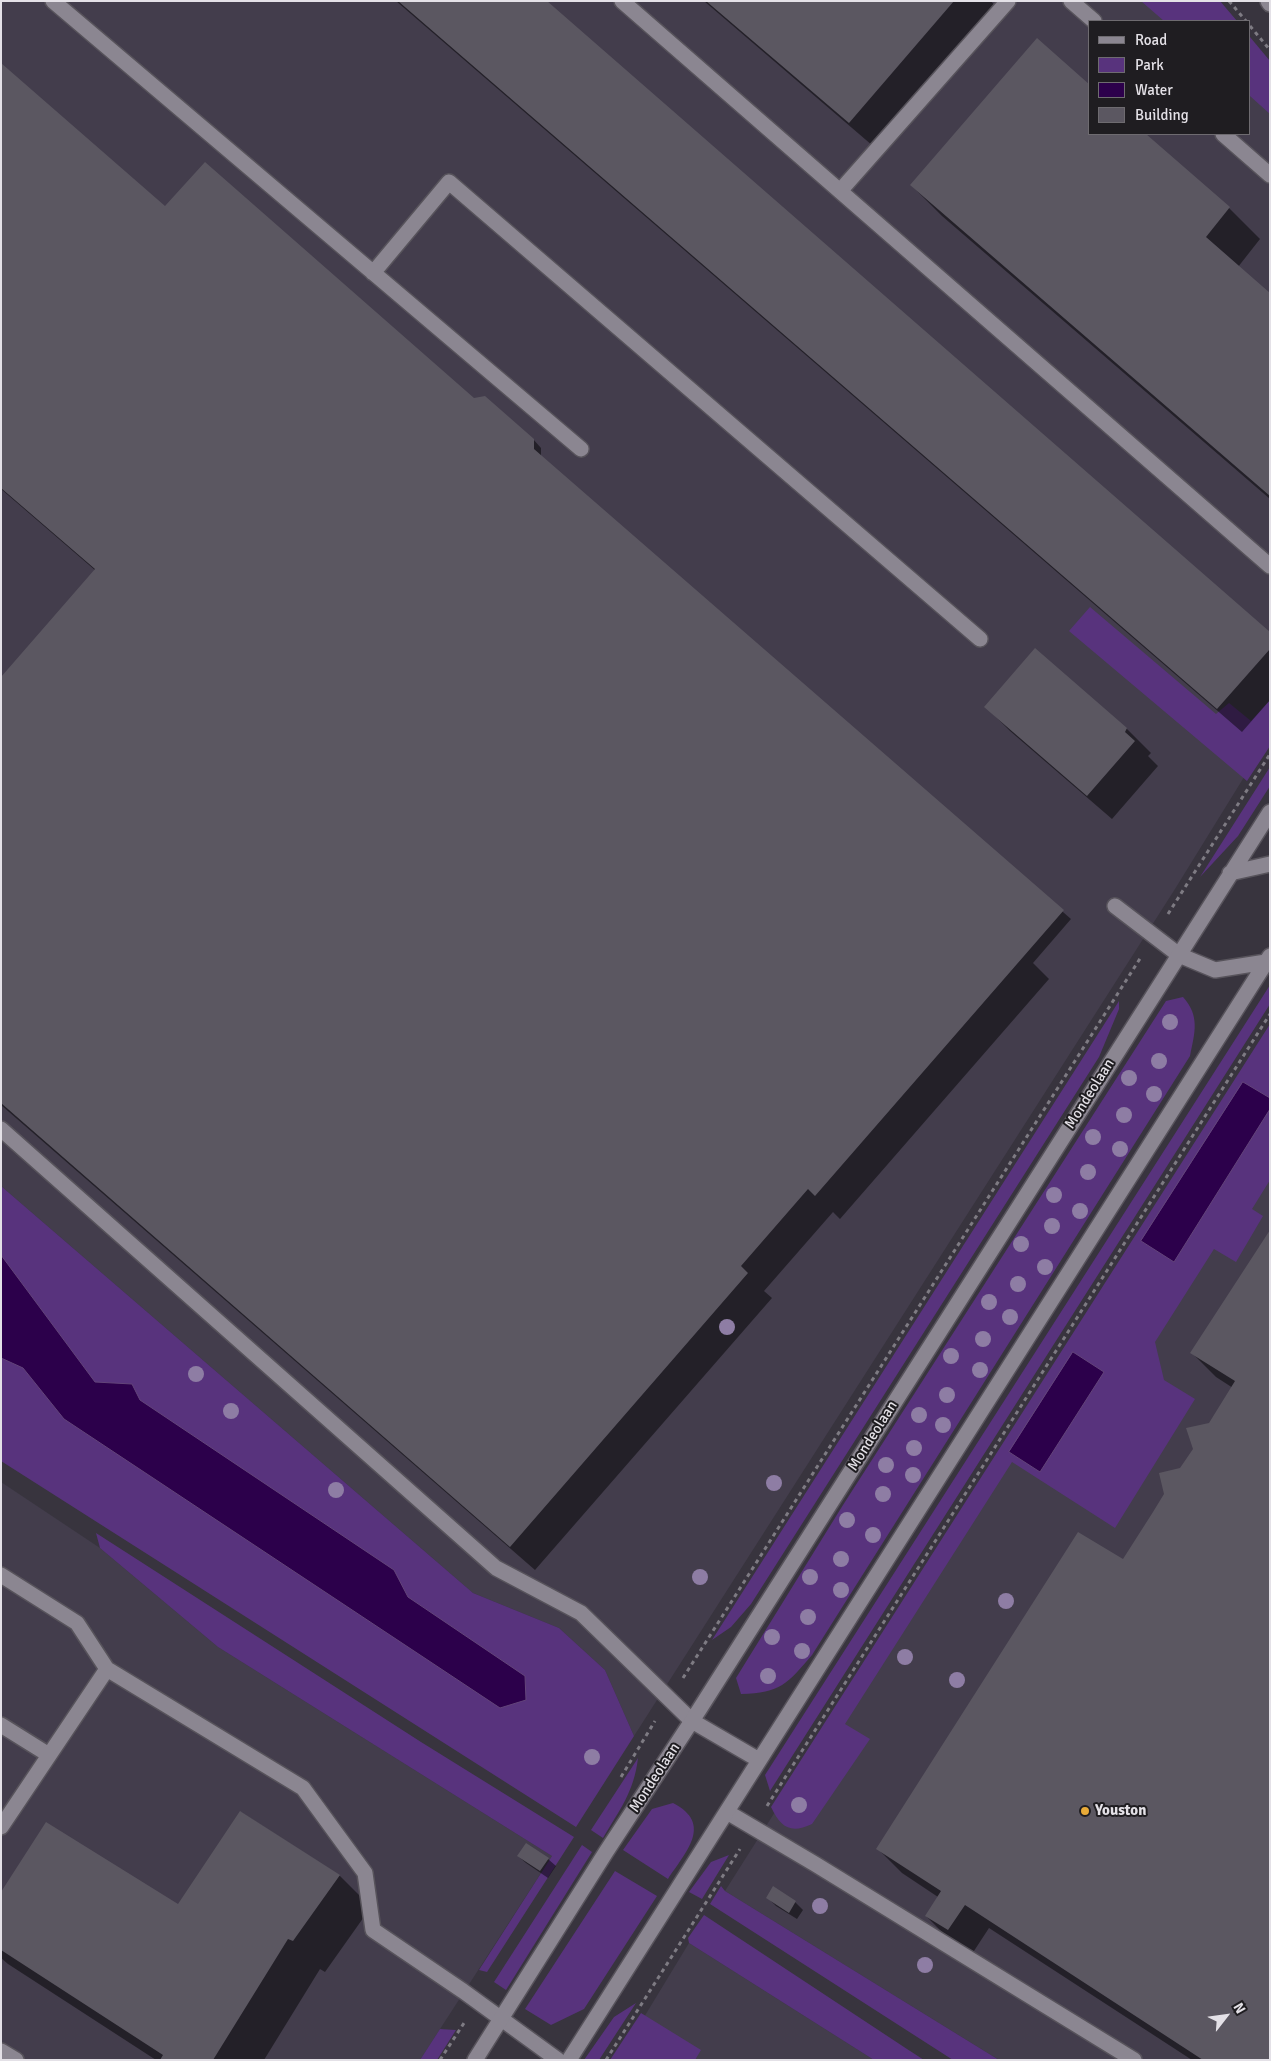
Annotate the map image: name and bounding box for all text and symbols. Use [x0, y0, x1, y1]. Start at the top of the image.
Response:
legend [1088, 20, 1251, 135]
text: Road [1135, 31, 1167, 49]
text: Park [1135, 56, 1164, 74]
text: Water [1135, 81, 1173, 99]
text: Building [1135, 106, 1189, 124]
street label: Mondeolaan [1061, 1056, 1119, 1132]
street label: Mondeolaan [844, 1398, 902, 1474]
street label: Mondeolaan [626, 1740, 684, 1816]
place label: Youston [1095, 1802, 1146, 1820]
marker: Youston [1079, 1805, 1091, 1817]
north arrow [1201, 1991, 1251, 2041]
text: N [1230, 2000, 1249, 2017]

